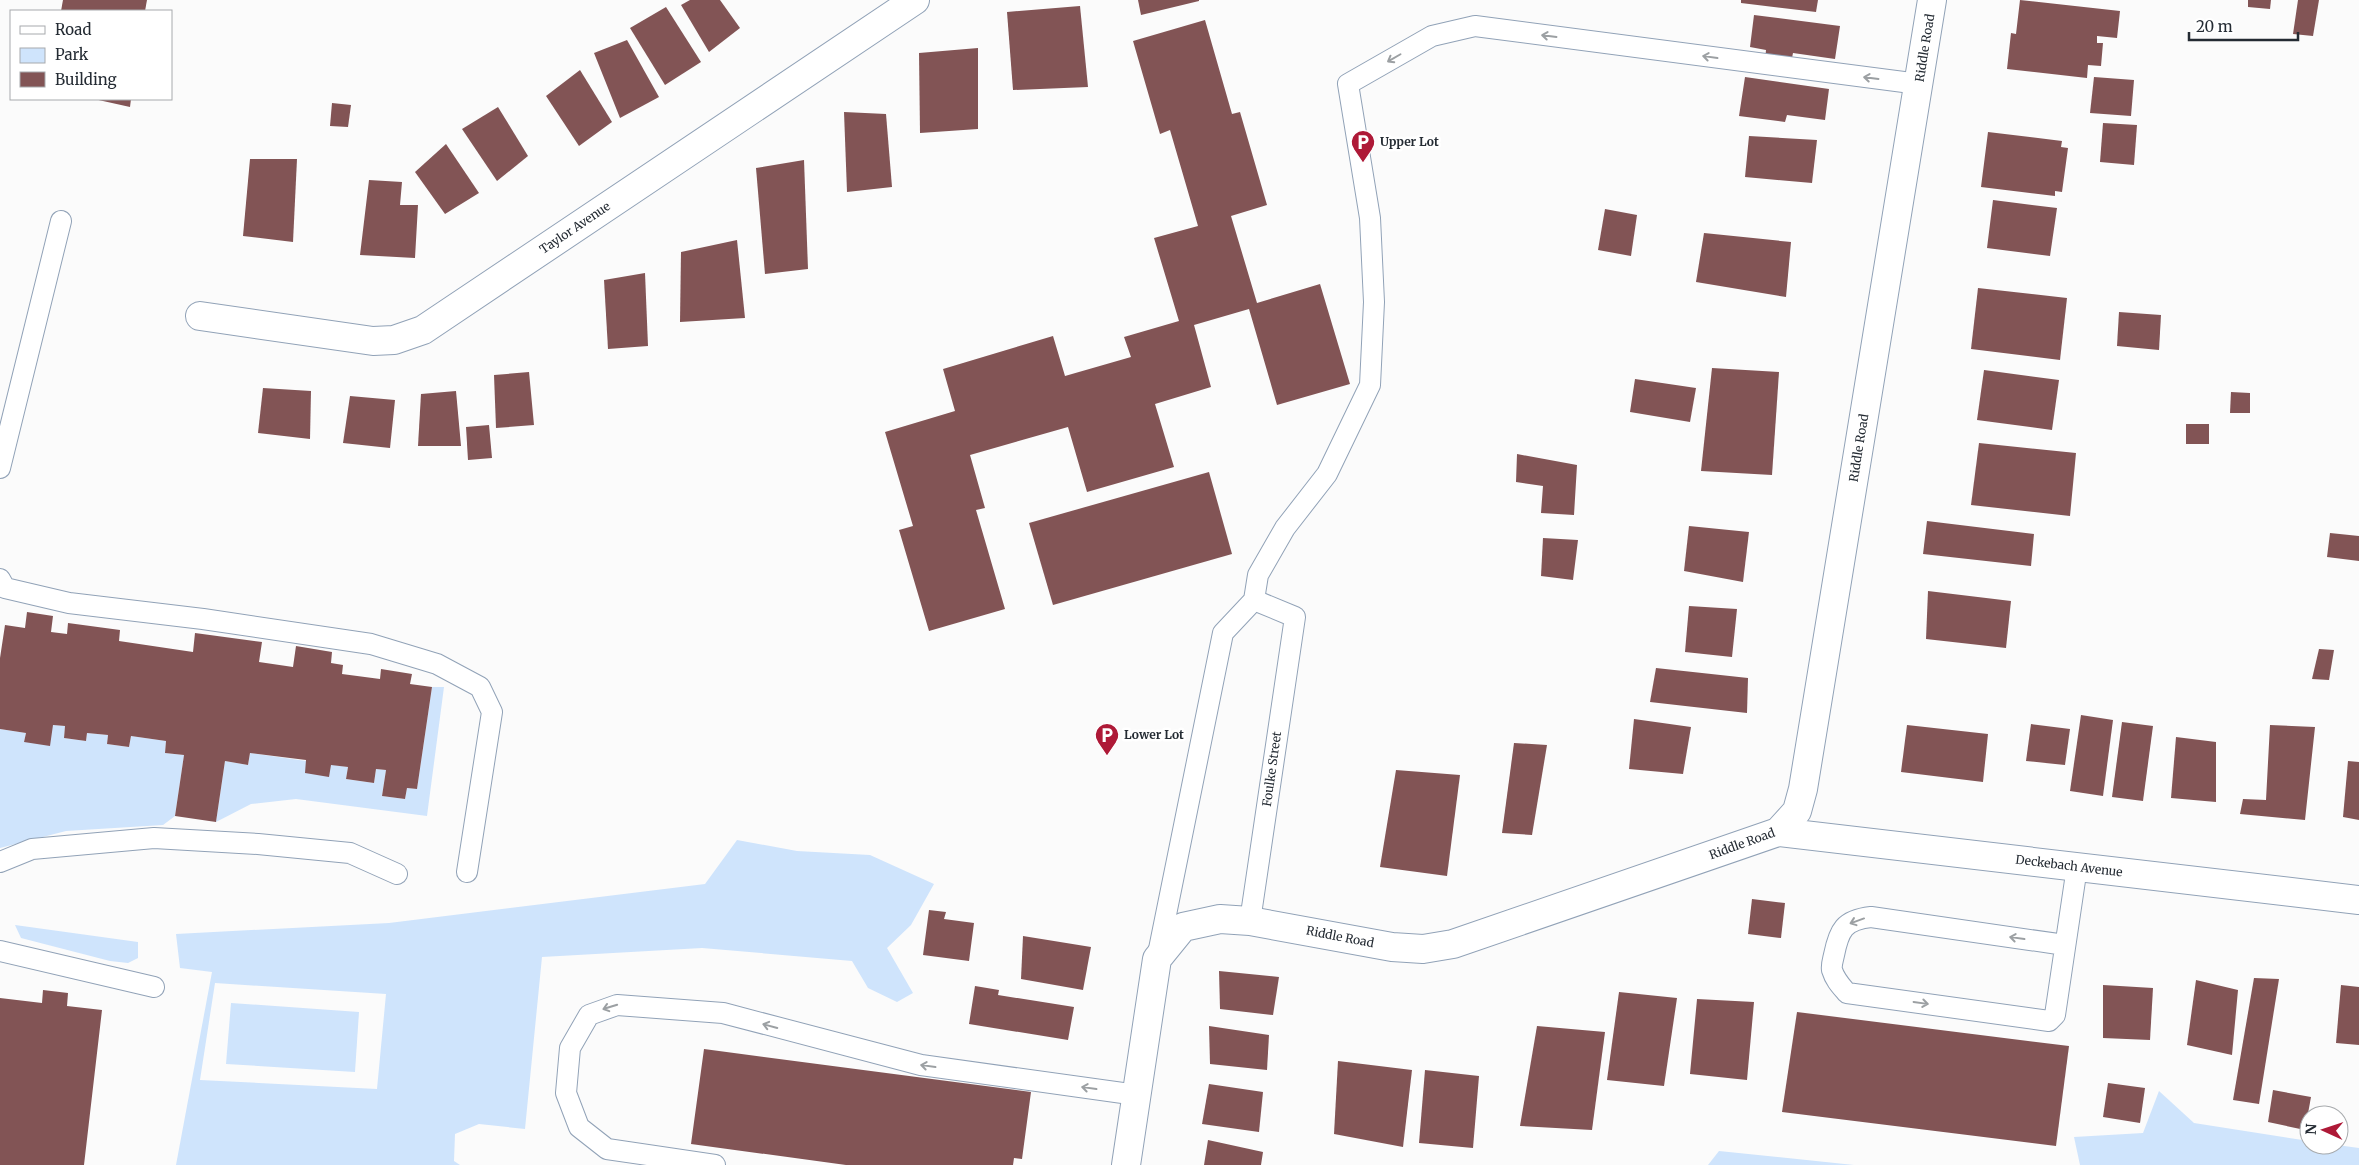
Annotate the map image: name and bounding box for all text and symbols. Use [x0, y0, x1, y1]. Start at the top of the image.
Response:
legend [10, 10, 172, 100]
scale bar [2189, 10, 2298, 42]
street label: Riddle Road [1912, 13, 1937, 83]
text: 20 m [2196, 17, 2233, 36]
text: Road [55, 20, 91, 39]
one-way arrow [1541, 30, 1557, 40]
text: Park [55, 45, 89, 64]
one-way arrow [1702, 52, 1718, 62]
one-way arrow [1387, 54, 1401, 64]
text: Building [55, 70, 117, 89]
one-way arrow [1863, 73, 1879, 83]
parking icon: Upper Lot [1350, 129, 1376, 163]
place label: Upper Lot [1380, 134, 1439, 149]
street label: Taylor Avenue [537, 198, 613, 257]
street label: Riddle Road [1846, 413, 1871, 483]
parking icon: Lower Lot [1094, 722, 1120, 756]
place label: Lower Lot [1124, 727, 1184, 742]
street label: Foulke Street [1259, 730, 1284, 808]
street label: Riddle Road [1707, 825, 1777, 862]
street label: Deckebach Avenue [2015, 851, 2123, 880]
one-way arrow [1849, 917, 1865, 926]
street label: Riddle Road [1305, 923, 1375, 950]
one-way arrow [2009, 933, 2025, 943]
one-way arrow [1912, 999, 1928, 1009]
one-way arrow [603, 1003, 619, 1013]
one-way arrow [763, 1021, 779, 1031]
one-way arrow [920, 1060, 936, 1070]
one-way arrow [1081, 1083, 1097, 1093]
north arrow [2299, 1105, 2349, 1155]
text: N [2302, 1123, 2320, 1135]

